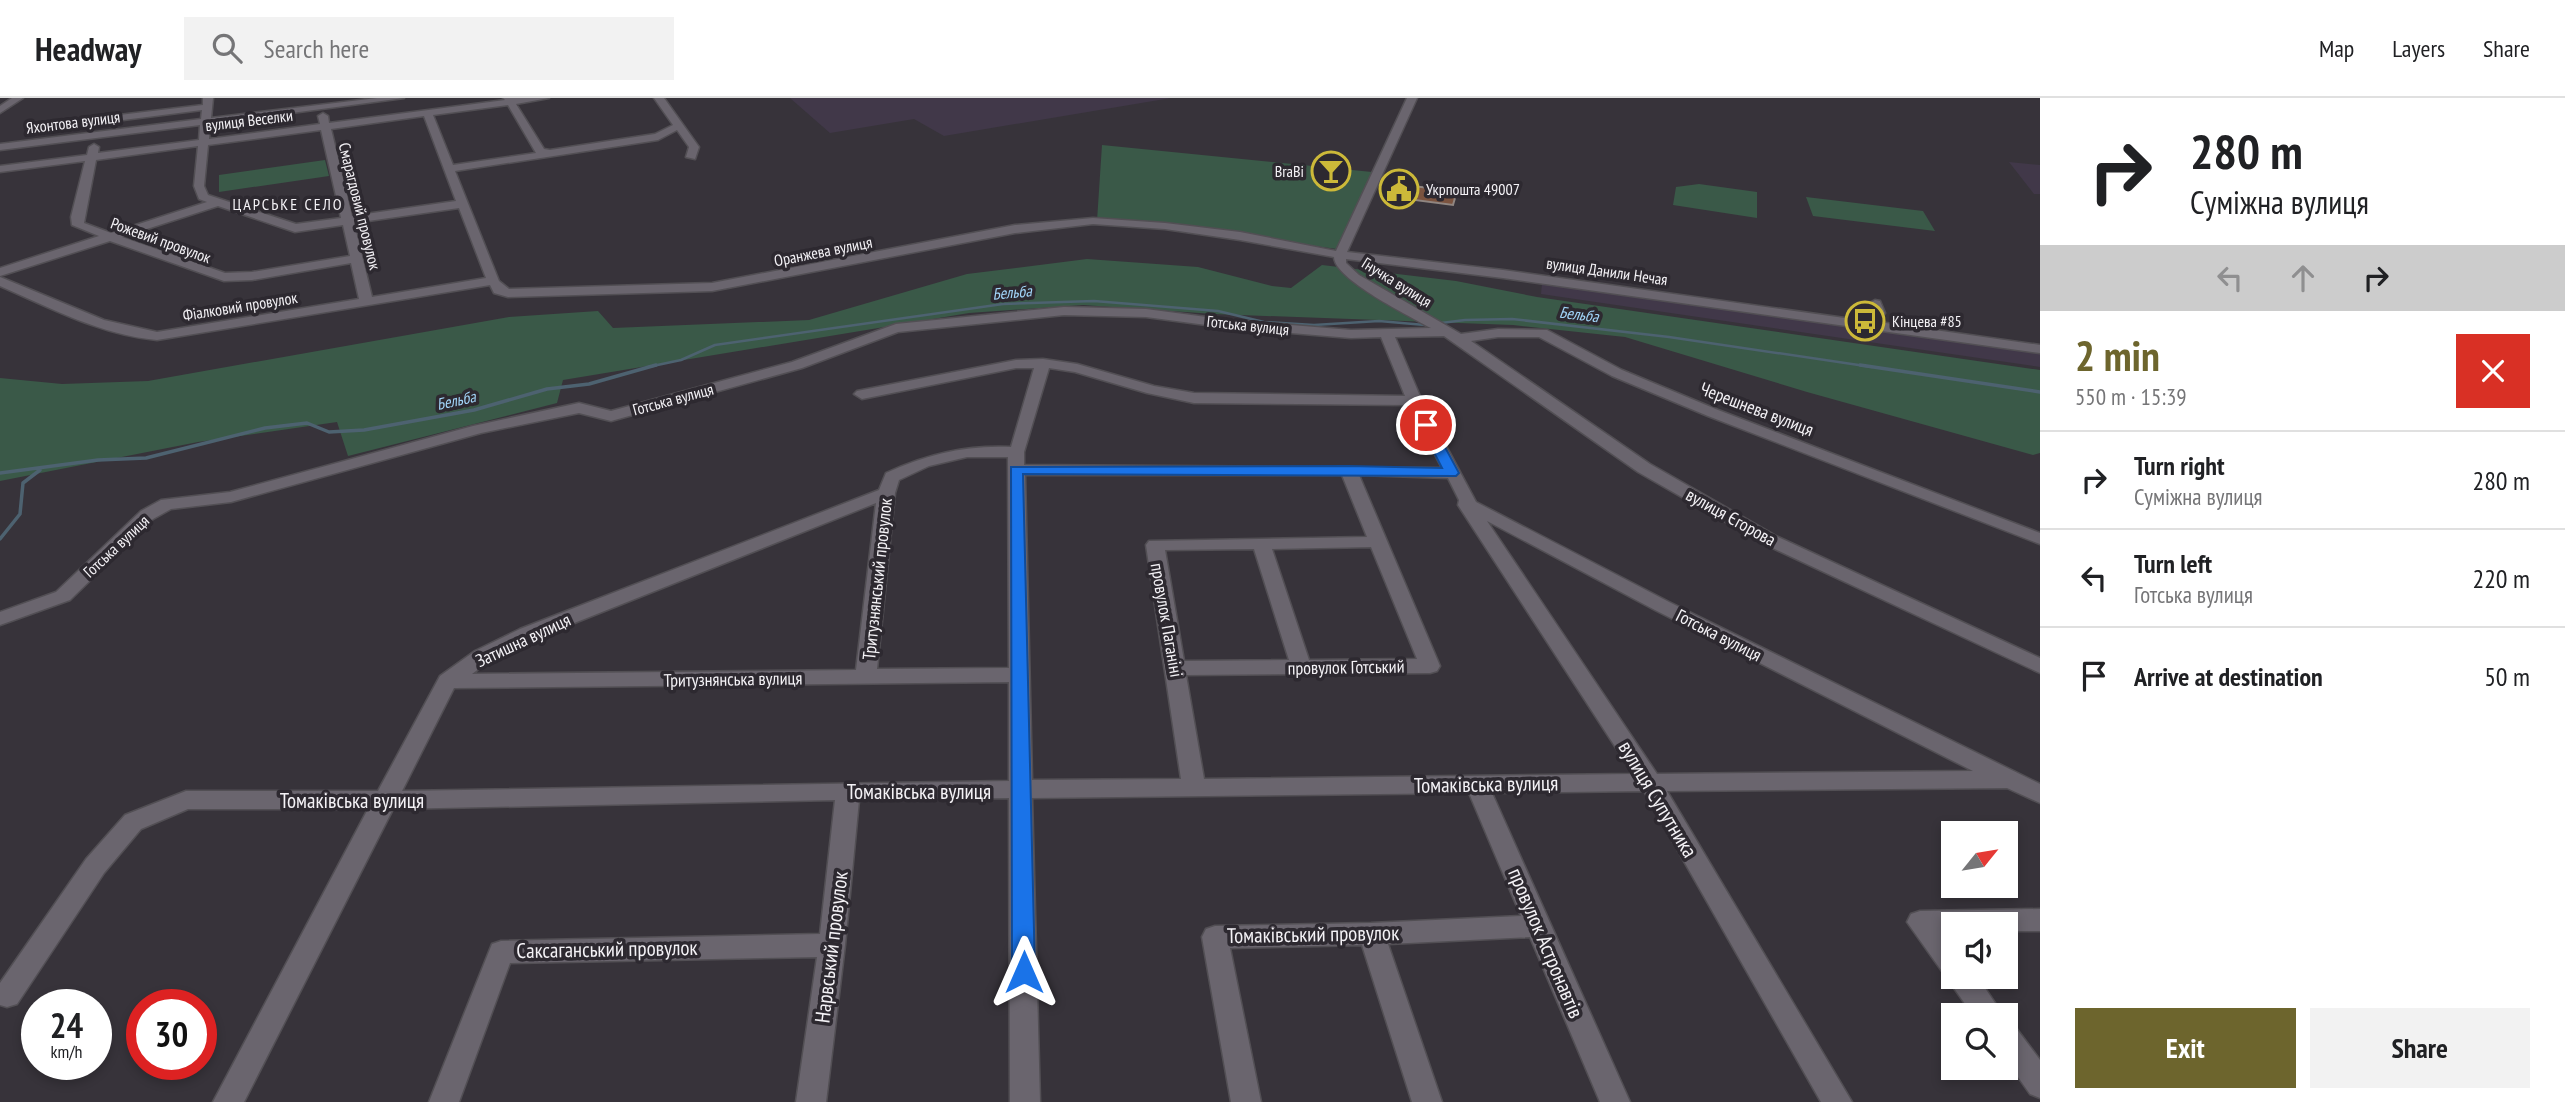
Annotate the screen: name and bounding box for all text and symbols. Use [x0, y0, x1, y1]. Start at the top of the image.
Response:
search box [184, 17, 674, 80]
text: Headway [35, 27, 142, 70]
icon: search [208, 29, 246, 67]
text: Search here [264, 32, 369, 65]
text: Map [2319, 33, 2354, 64]
text: Layers [2392, 33, 2445, 64]
text: Share [2483, 33, 2530, 64]
street label: вулиця Веселки [204, 105, 294, 135]
street label: Яхонтова вулиця [25, 106, 121, 138]
text: 280 m [2190, 119, 2303, 183]
icon: right [2075, 126, 2166, 217]
street label: Смарагдовий провулок [335, 140, 386, 272]
bar icon: BraBi [1310, 150, 1352, 192]
place label: BraBi [1275, 161, 1304, 181]
public building icon: Укрпошта 49007 [1378, 168, 1420, 210]
place label: Укрпошта 49007 [1426, 179, 1520, 199]
text: Суміжна вулиця [2190, 181, 2369, 223]
district label: ЦАРСЬКЕ СЕЛО [232, 194, 344, 214]
street label: Рожевий провулок [108, 213, 215, 268]
street label: Оранжева вулиця [772, 232, 874, 270]
street label: Гнучка вулиця [1358, 253, 1436, 311]
street label: вулиця Данили Нечая [1545, 253, 1669, 289]
icon: left [2211, 259, 2249, 297]
icon: ahead [2284, 259, 2322, 297]
icon: right [2357, 259, 2395, 297]
water label: Бельба [992, 280, 1034, 304]
street label: Фіалковий провулок [181, 287, 300, 325]
bus stop icon: Кінцева #85 [1844, 300, 1886, 342]
water label: Бельба [1558, 302, 1601, 327]
street label: Готська вулиця [1206, 311, 1290, 339]
place label: Кінцева #85 [1892, 311, 1962, 331]
text: 2 min [2075, 328, 2160, 383]
button: close [2456, 334, 2530, 408]
street label: Черешнева вулиця [1697, 377, 1817, 441]
street label: Готська вулиця [630, 379, 716, 419]
text: 550 m · 15:39 [2075, 382, 2187, 411]
water label: Бельба [435, 386, 479, 414]
pin [1396, 395, 1456, 455]
icon: arrive [1407, 406, 1445, 444]
text: Turn right [2134, 449, 2225, 482]
icon: right [2075, 461, 2113, 499]
text: 280 m [2472, 464, 2530, 497]
text: Суміжна вулиця [2134, 482, 2263, 511]
street label: вулиця Єгорова [1682, 483, 1780, 551]
street label: Тритузнянський провулок [857, 497, 897, 661]
street label: Готська вулиця [79, 510, 153, 582]
text: Turn left [2134, 547, 2212, 580]
icon: left [2075, 559, 2113, 597]
street label: провулок Паганіні [1146, 561, 1188, 679]
text: 220 m [2472, 562, 2530, 595]
text: Готська вулиця [2134, 580, 2253, 609]
street label: Готська вулиця [1672, 604, 1766, 666]
street label: Затишна вулиця [472, 608, 574, 672]
street label: провулок Готський [1287, 654, 1405, 680]
icon: arrive [2075, 657, 2113, 695]
text: Arrive at destination [2134, 660, 2323, 693]
text: 50 m [2484, 660, 2530, 693]
street label: Тритузнянська вулиця [663, 666, 803, 692]
street label: вулиця Супутника [1613, 736, 1703, 862]
street label: Томаківська вулиця [1414, 769, 1558, 799]
street label: Томаківська вулиця [847, 778, 991, 805]
street label: Томаківська вулиця [280, 787, 424, 814]
north arrow [1941, 821, 2018, 898]
map controls [1941, 821, 2018, 1080]
street label: провулок Астронавтів [1502, 864, 1590, 1022]
street label: Нарвський провулок [808, 870, 854, 1024]
button: sound [1941, 912, 2018, 989]
street label: Томаківський провулок [1227, 919, 1399, 949]
street label: Саксаганський провулок [516, 934, 698, 964]
position arrow [987, 935, 1061, 1009]
speed limit sign: 30 [126, 989, 217, 1080]
text: 24 [50, 1002, 83, 1048]
button: search [1941, 1003, 2018, 1080]
button: Exit [2075, 1008, 2296, 1088]
button: Share [2310, 1008, 2530, 1088]
text: km/h [51, 1040, 82, 1063]

